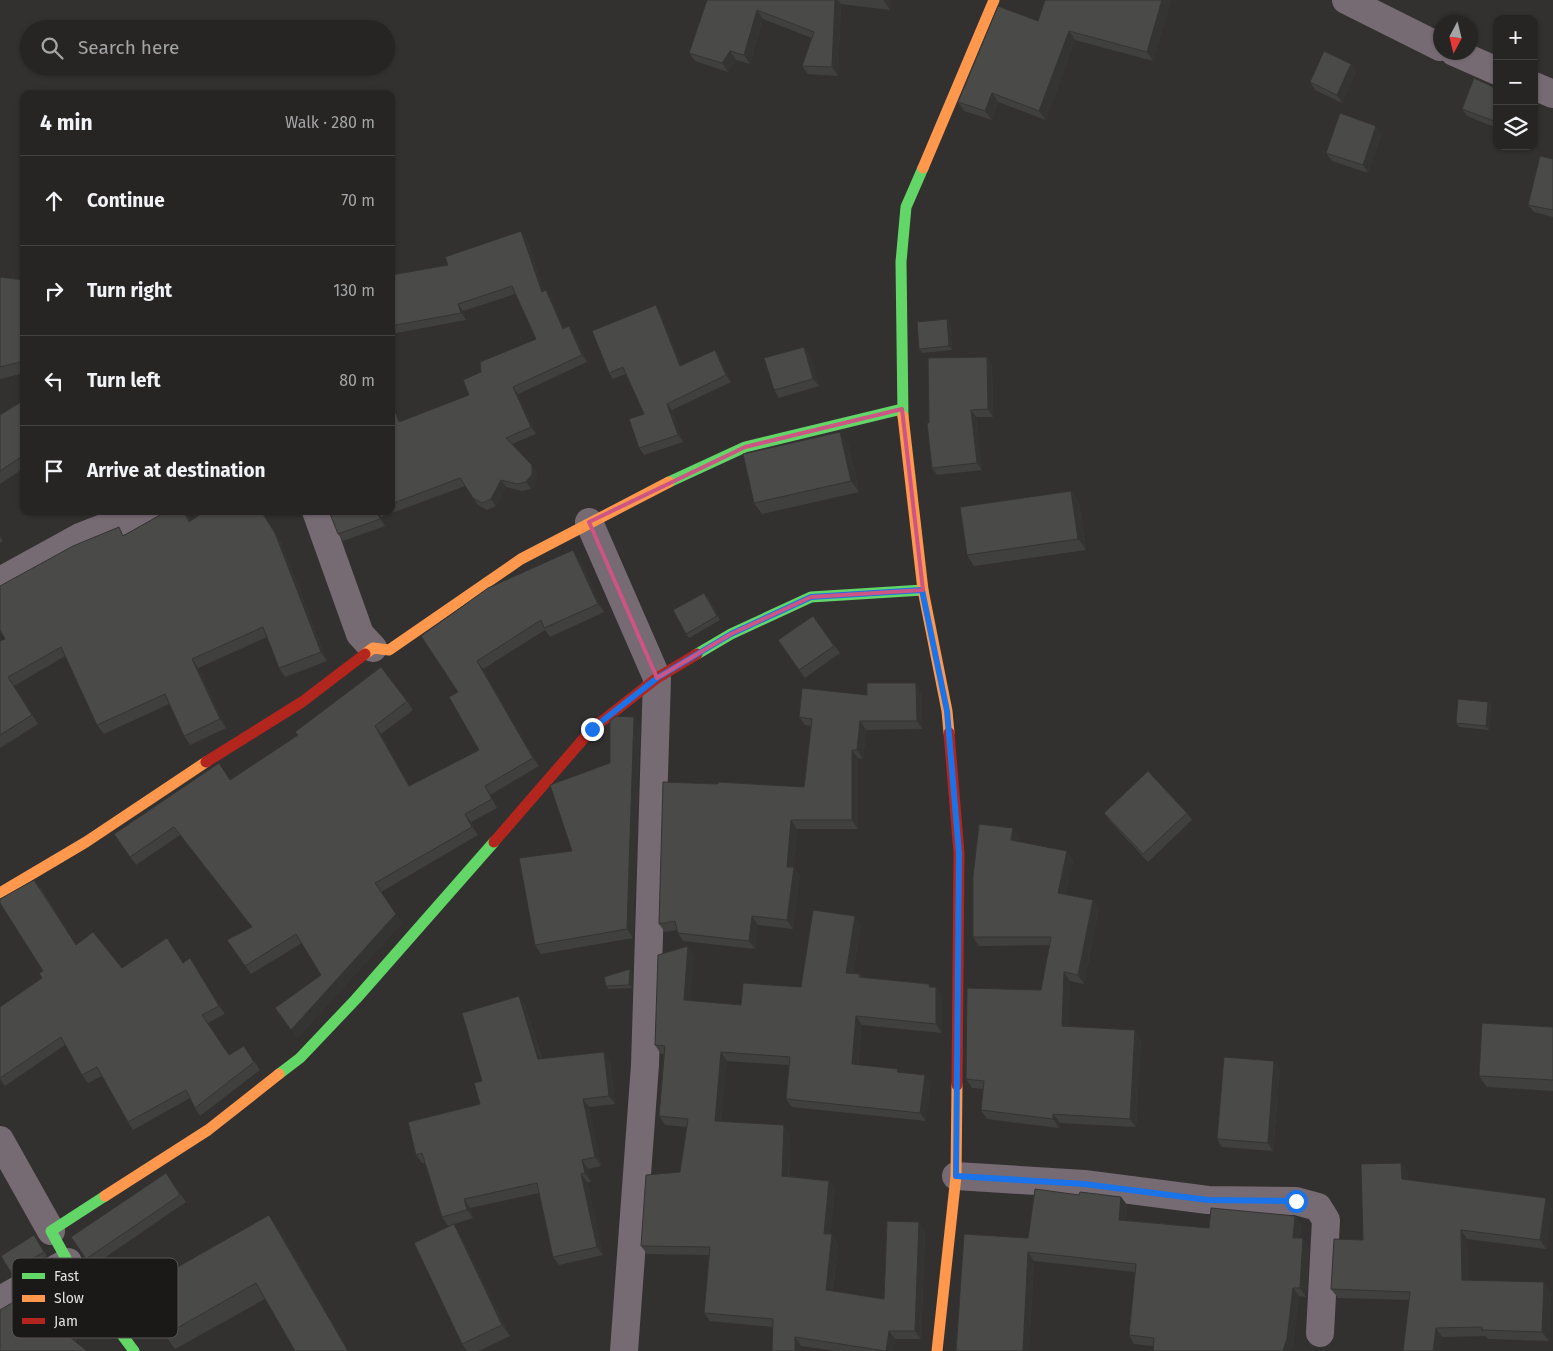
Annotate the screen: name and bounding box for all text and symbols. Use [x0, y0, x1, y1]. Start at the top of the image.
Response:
north arrow [1433, 15, 1478, 60]
map controls [1493, 15, 1538, 150]
button: + [1493, 15, 1538, 60]
search box [20, 20, 395, 75]
icon: search [38, 34, 66, 62]
text: Search here [78, 36, 179, 59]
button: − [1493, 60, 1538, 105]
button: layers [1493, 105, 1538, 150]
text: 4 min [40, 110, 93, 136]
text: Walk · 280 m [285, 113, 375, 132]
icon: ahead [40, 187, 68, 215]
text: Continue [87, 189, 165, 212]
text: 70 m [341, 191, 375, 210]
icon: right [40, 277, 68, 305]
text: Turn right [87, 279, 172, 302]
text: 130 m [333, 281, 375, 300]
icon: left [40, 367, 68, 395]
text: Turn left [87, 369, 161, 392]
text: 80 m [339, 371, 375, 390]
icon: arrive [40, 457, 68, 485]
text: Arrive at destination [87, 459, 266, 482]
route end [581, 718, 604, 741]
route start [1285, 1190, 1308, 1213]
legend [12, 1258, 178, 1338]
text: Fast [54, 1268, 80, 1285]
text: Slow [54, 1290, 84, 1307]
text: Jam [54, 1313, 78, 1330]

